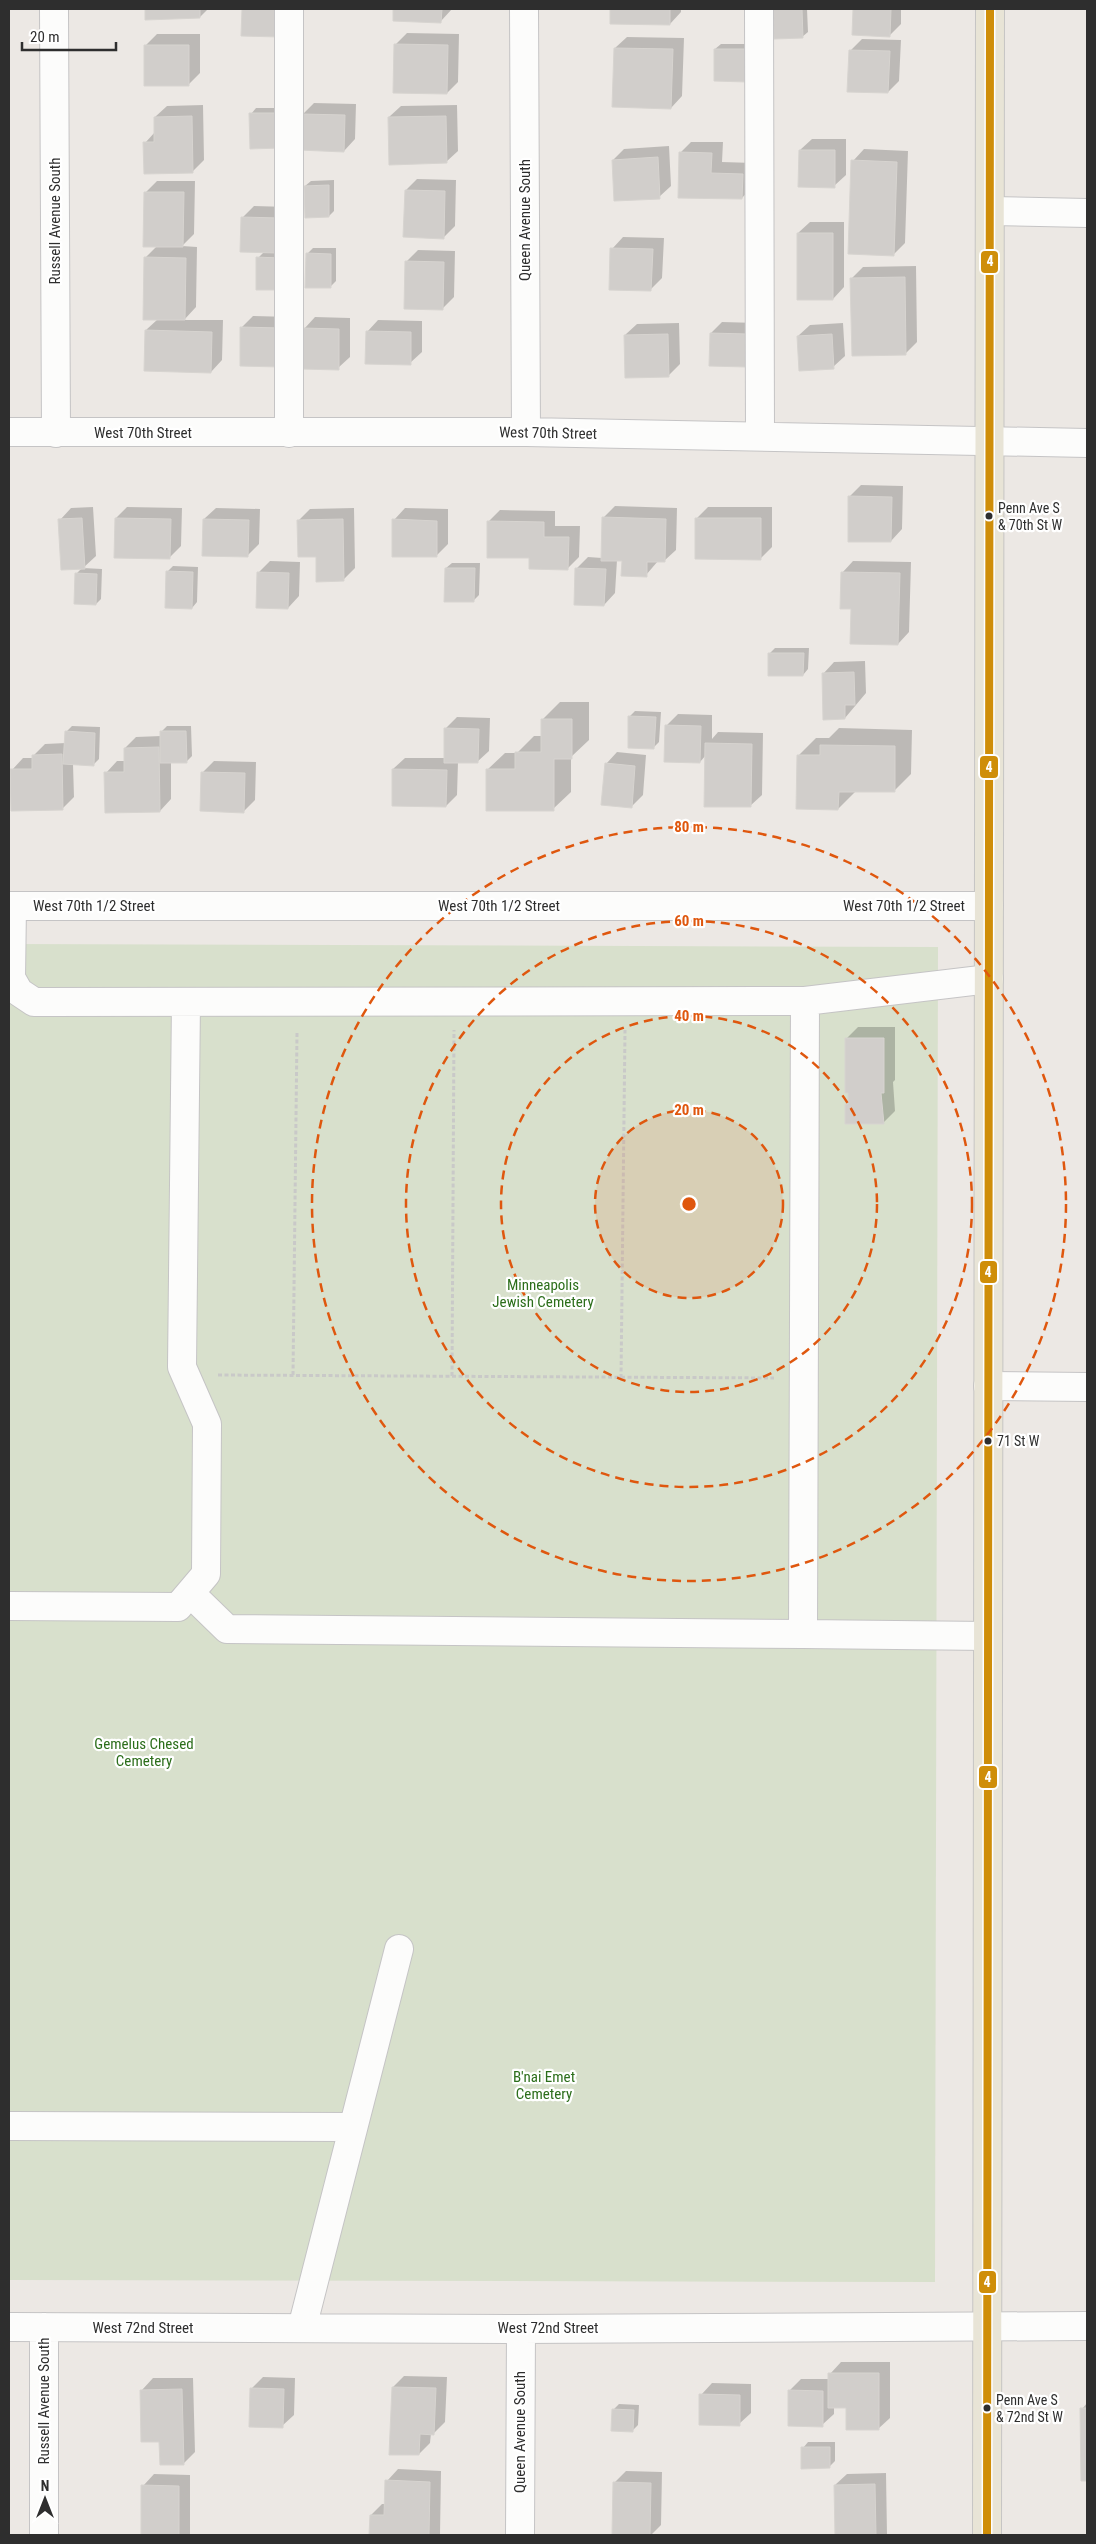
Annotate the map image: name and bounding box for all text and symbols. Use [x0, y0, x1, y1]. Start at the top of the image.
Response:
scale bar [22, 20, 116, 52]
text: 20 m [30, 28, 60, 46]
street label: Russell Avenue South [46, 157, 64, 285]
street label: Queen Avenue South [516, 159, 534, 281]
line badge: 4 [980, 250, 999, 274]
text: 4 [986, 253, 994, 269]
street label: West 70th Street [499, 423, 597, 443]
street label: West 70th Street [94, 424, 192, 442]
place label: Penn Ave S & 70th St W [998, 500, 1062, 533]
marker: Penn Ave S & 70th St W [984, 511, 994, 521]
line badge: 4 [979, 755, 999, 779]
text: 4 [985, 759, 993, 775]
text: 80 m [674, 818, 704, 836]
street label: West 70th 1/2 Street [33, 897, 155, 915]
street label: West 70th 1/2 Street [438, 897, 560, 915]
street label: West 70th 1/2 Street [843, 897, 965, 915]
text: 60 m [674, 912, 704, 930]
text: 40 m [674, 1007, 704, 1025]
text: 20 m [674, 1101, 704, 1119]
centre of rings [680, 1195, 698, 1213]
line badge: 4 [979, 1260, 998, 1284]
text: 4 [984, 1264, 992, 1280]
park label: Minneapolis Jewish Cemetery [492, 1276, 594, 1311]
place label: 71 St W [997, 1433, 1040, 1449]
marker: 71 St W [983, 1436, 993, 1446]
park label: Gemelus Chesed Cemetery [94, 1735, 194, 1770]
line badge: 4 [978, 1765, 998, 1789]
text: 4 [984, 1769, 992, 1785]
park label: B'nai Emet Cemetery [513, 2068, 575, 2103]
line badge: 4 [978, 2270, 997, 2294]
text: 4 [983, 2274, 991, 2290]
street label: West 72nd Street [92, 2319, 194, 2337]
street label: West 72nd Street [497, 2319, 599, 2337]
street label: Russell Avenue South [35, 2337, 53, 2465]
street label: Queen Avenue South [511, 2371, 529, 2493]
place label: Penn Ave S & 72nd St W [996, 2392, 1063, 2425]
marker: Penn Ave S & 72nd St W [982, 2403, 992, 2413]
north arrow [20, 2474, 70, 2524]
text: N [41, 2478, 49, 2494]

